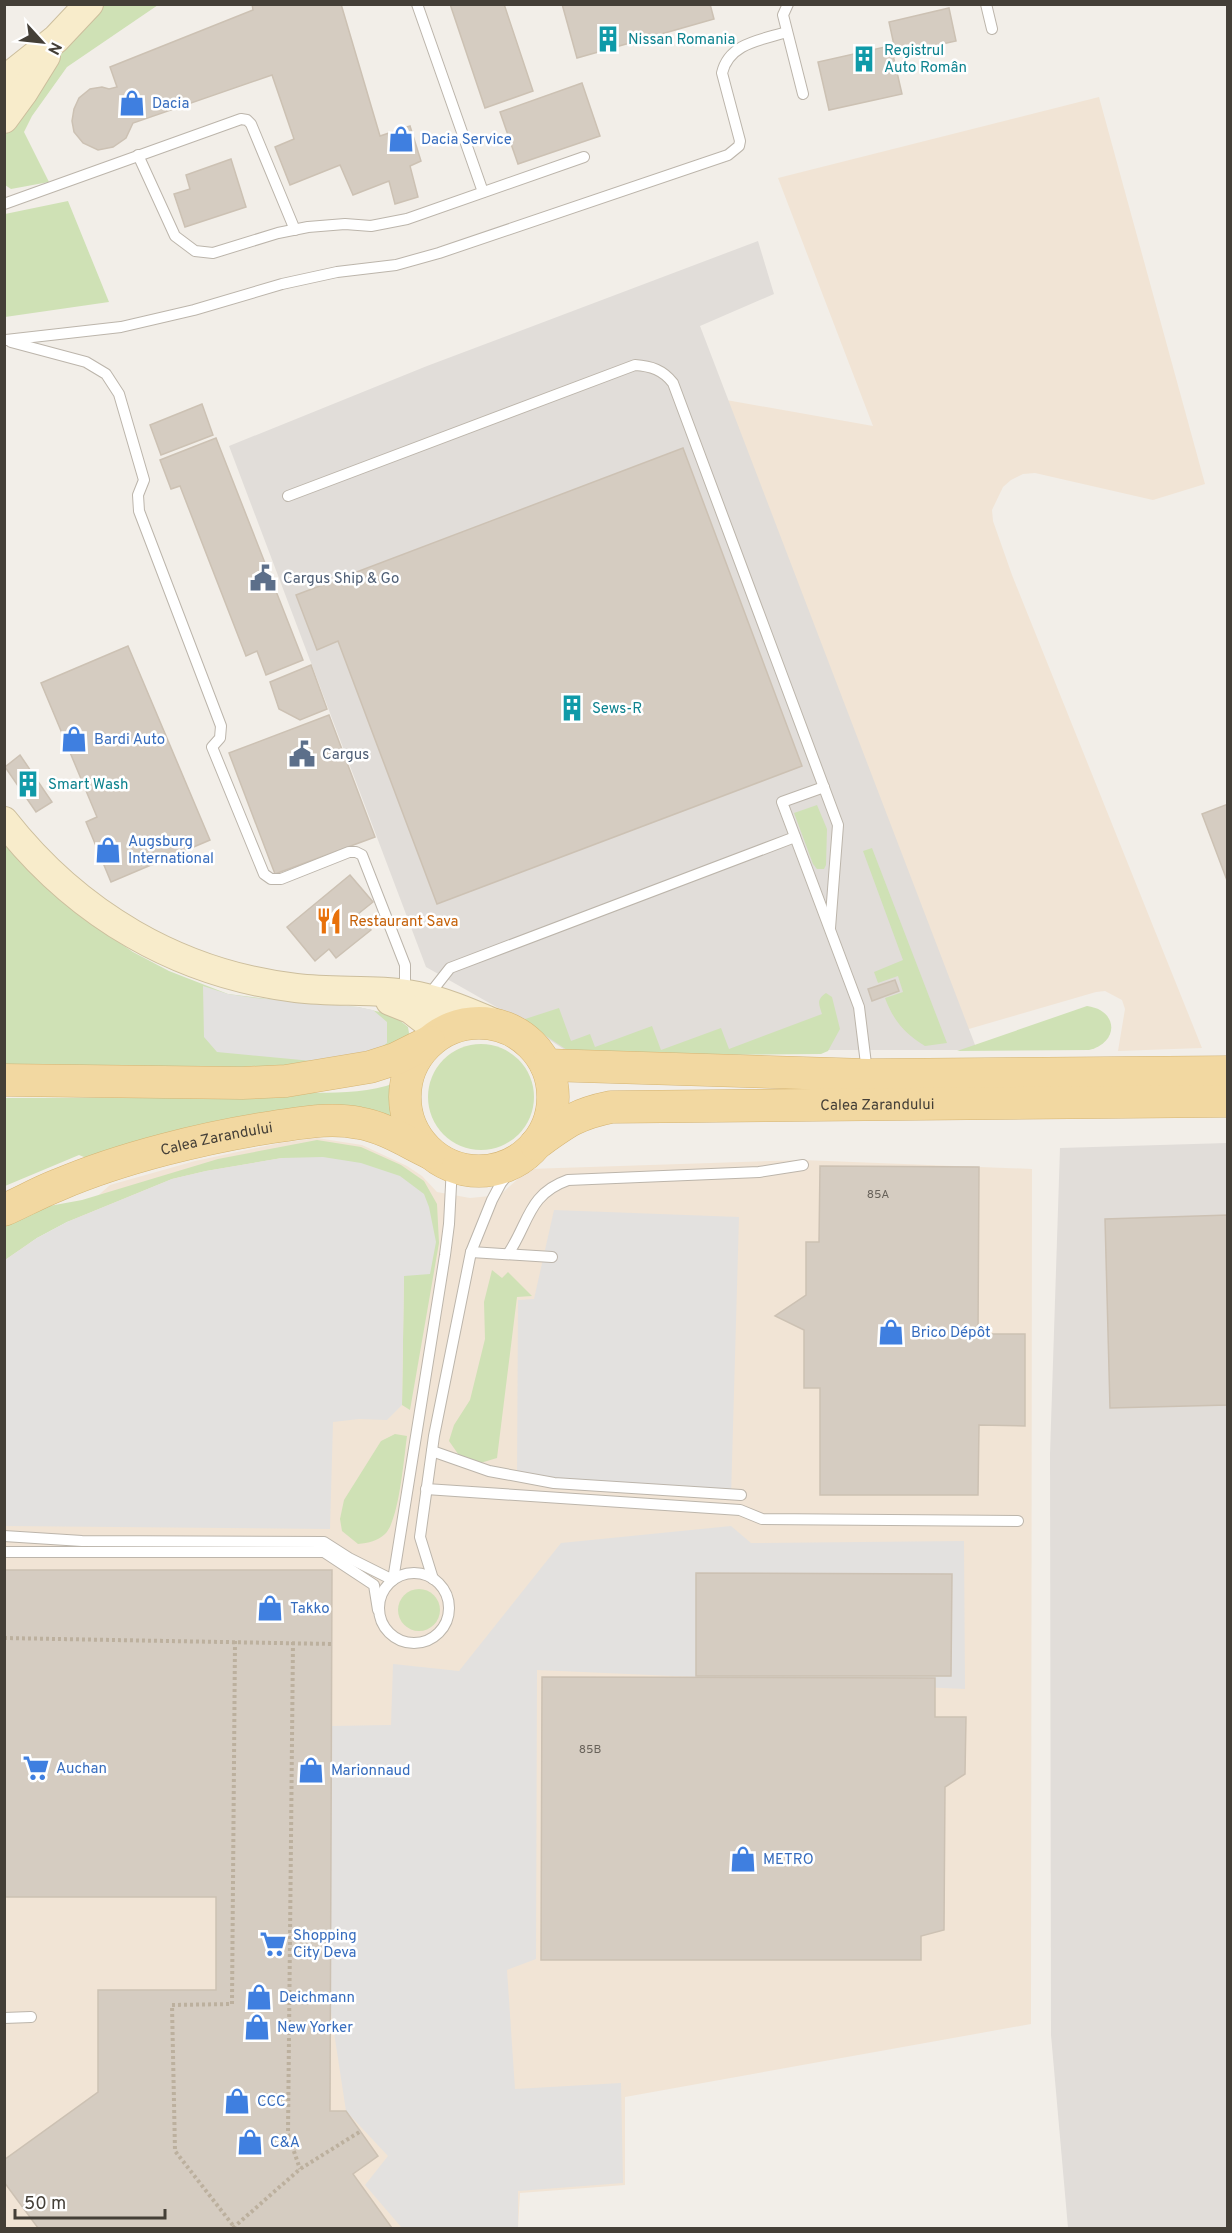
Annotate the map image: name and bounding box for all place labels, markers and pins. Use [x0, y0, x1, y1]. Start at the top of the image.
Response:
building icon: Nissan Romania [593, 24, 623, 54]
place label: Nissan Romania [628, 31, 735, 50]
place label: Registrul Auto Român [884, 42, 967, 78]
building icon: Registrul Auto Român [849, 44, 879, 74]
shop icon: Dacia [117, 88, 147, 118]
place label: Dacia [152, 95, 189, 114]
shop icon: Dacia Service [386, 124, 416, 154]
place label: Dacia Service [421, 131, 512, 150]
public building icon: Cargus Ship & Go [248, 563, 278, 593]
place label: Cargus Ship & Go [283, 570, 399, 589]
building icon: Sews-R [557, 693, 587, 723]
place label: Sews-R [592, 700, 642, 719]
shop icon: Bardi Auto [59, 724, 89, 754]
place label: Bardi Auto [94, 731, 165, 750]
public building icon: Cargus [287, 739, 317, 769]
place label: Cargus [322, 746, 369, 765]
building icon: Smart Wash [13, 769, 43, 799]
place label: Smart Wash [48, 776, 128, 795]
place label: Augsburg International [128, 833, 214, 869]
shop icon: Augsburg International [93, 835, 123, 865]
restaurant icon: Restaurant Sava [314, 906, 344, 936]
place label: Restaurant Sava [349, 913, 459, 932]
shop icon: Brico Dépôt [876, 1317, 906, 1347]
place label: Brico Dépôt [911, 1324, 991, 1343]
shop icon: Takko [255, 1593, 285, 1623]
place label: Takko [290, 1600, 330, 1619]
supermarket icon: Auchan [21, 1753, 51, 1783]
shop icon: Marionnaud [296, 1755, 326, 1785]
place label: Auchan [56, 1760, 107, 1779]
place label: Marionnaud [331, 1762, 410, 1781]
shop icon: METRO [728, 1844, 758, 1874]
place label: METRO [763, 1851, 814, 1870]
place label: Shopping City Deva [293, 1927, 357, 1963]
supermarket icon: Shopping City Deva [258, 1929, 288, 1959]
shop icon: Deichmann [244, 1982, 274, 2012]
place label: Deichmann [279, 1989, 355, 2008]
shop icon: New Yorker [242, 2012, 272, 2042]
place label: New Yorker [277, 2019, 353, 2038]
shop icon: CCC [222, 2086, 252, 2116]
place label: CCC [257, 2093, 286, 2112]
shop icon: C&A [235, 2127, 265, 2157]
place label: C&A [270, 2134, 300, 2153]

